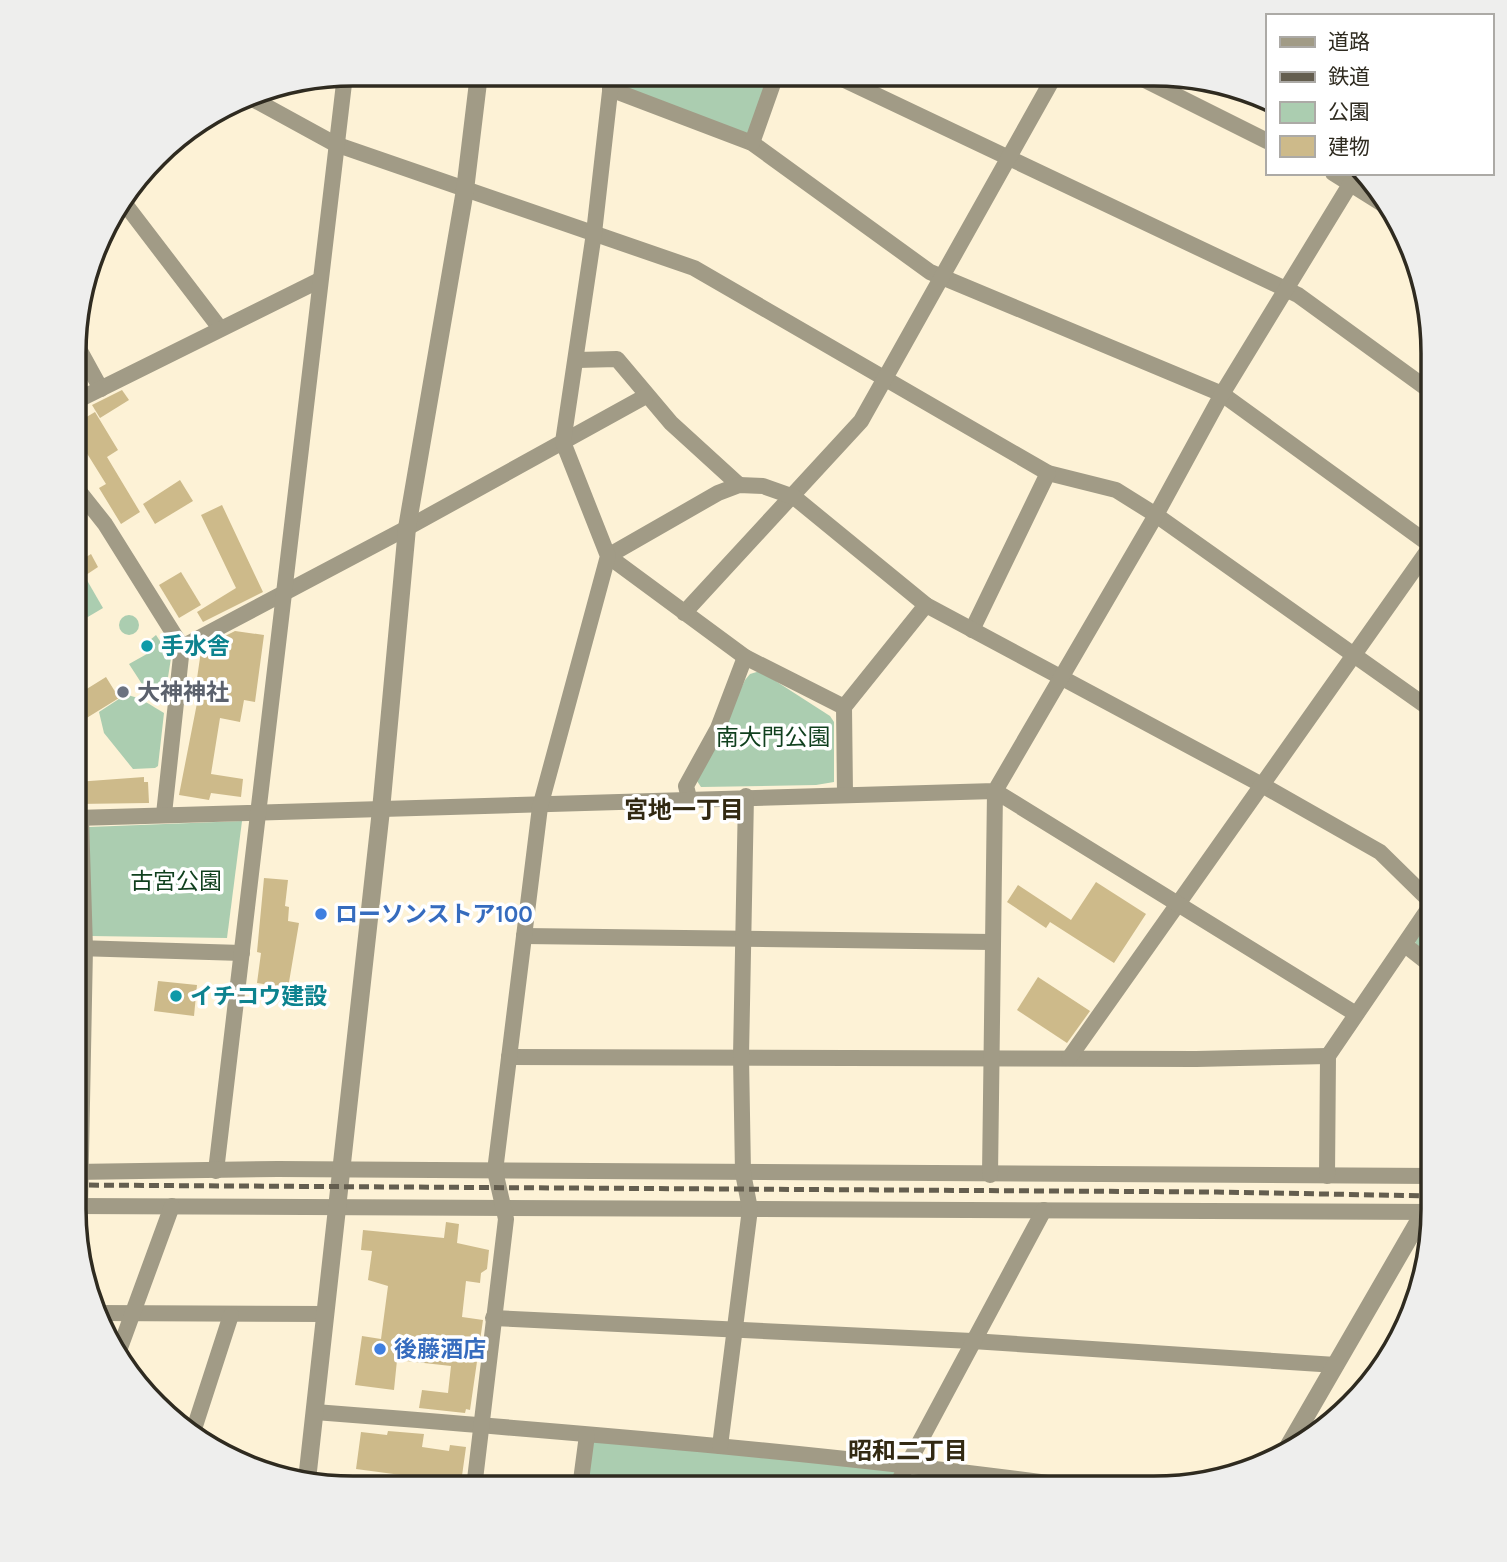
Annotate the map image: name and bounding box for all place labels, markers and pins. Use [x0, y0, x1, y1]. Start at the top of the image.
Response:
place label: 手水舎 [161, 633, 230, 660]
marker: 手水舎 [139, 638, 155, 654]
place label: 大神神社 [137, 679, 229, 706]
marker: 大神神社 [115, 684, 131, 700]
place label: ローソンストア100 [335, 901, 533, 928]
marker: ローソンストア100 [313, 906, 329, 922]
place label: イチコウ建設 [190, 983, 327, 1010]
marker: イチコウ建設 [168, 988, 184, 1004]
place label: 後藤酒店 [394, 1336, 486, 1363]
marker: 後藤酒店 [372, 1341, 388, 1357]

